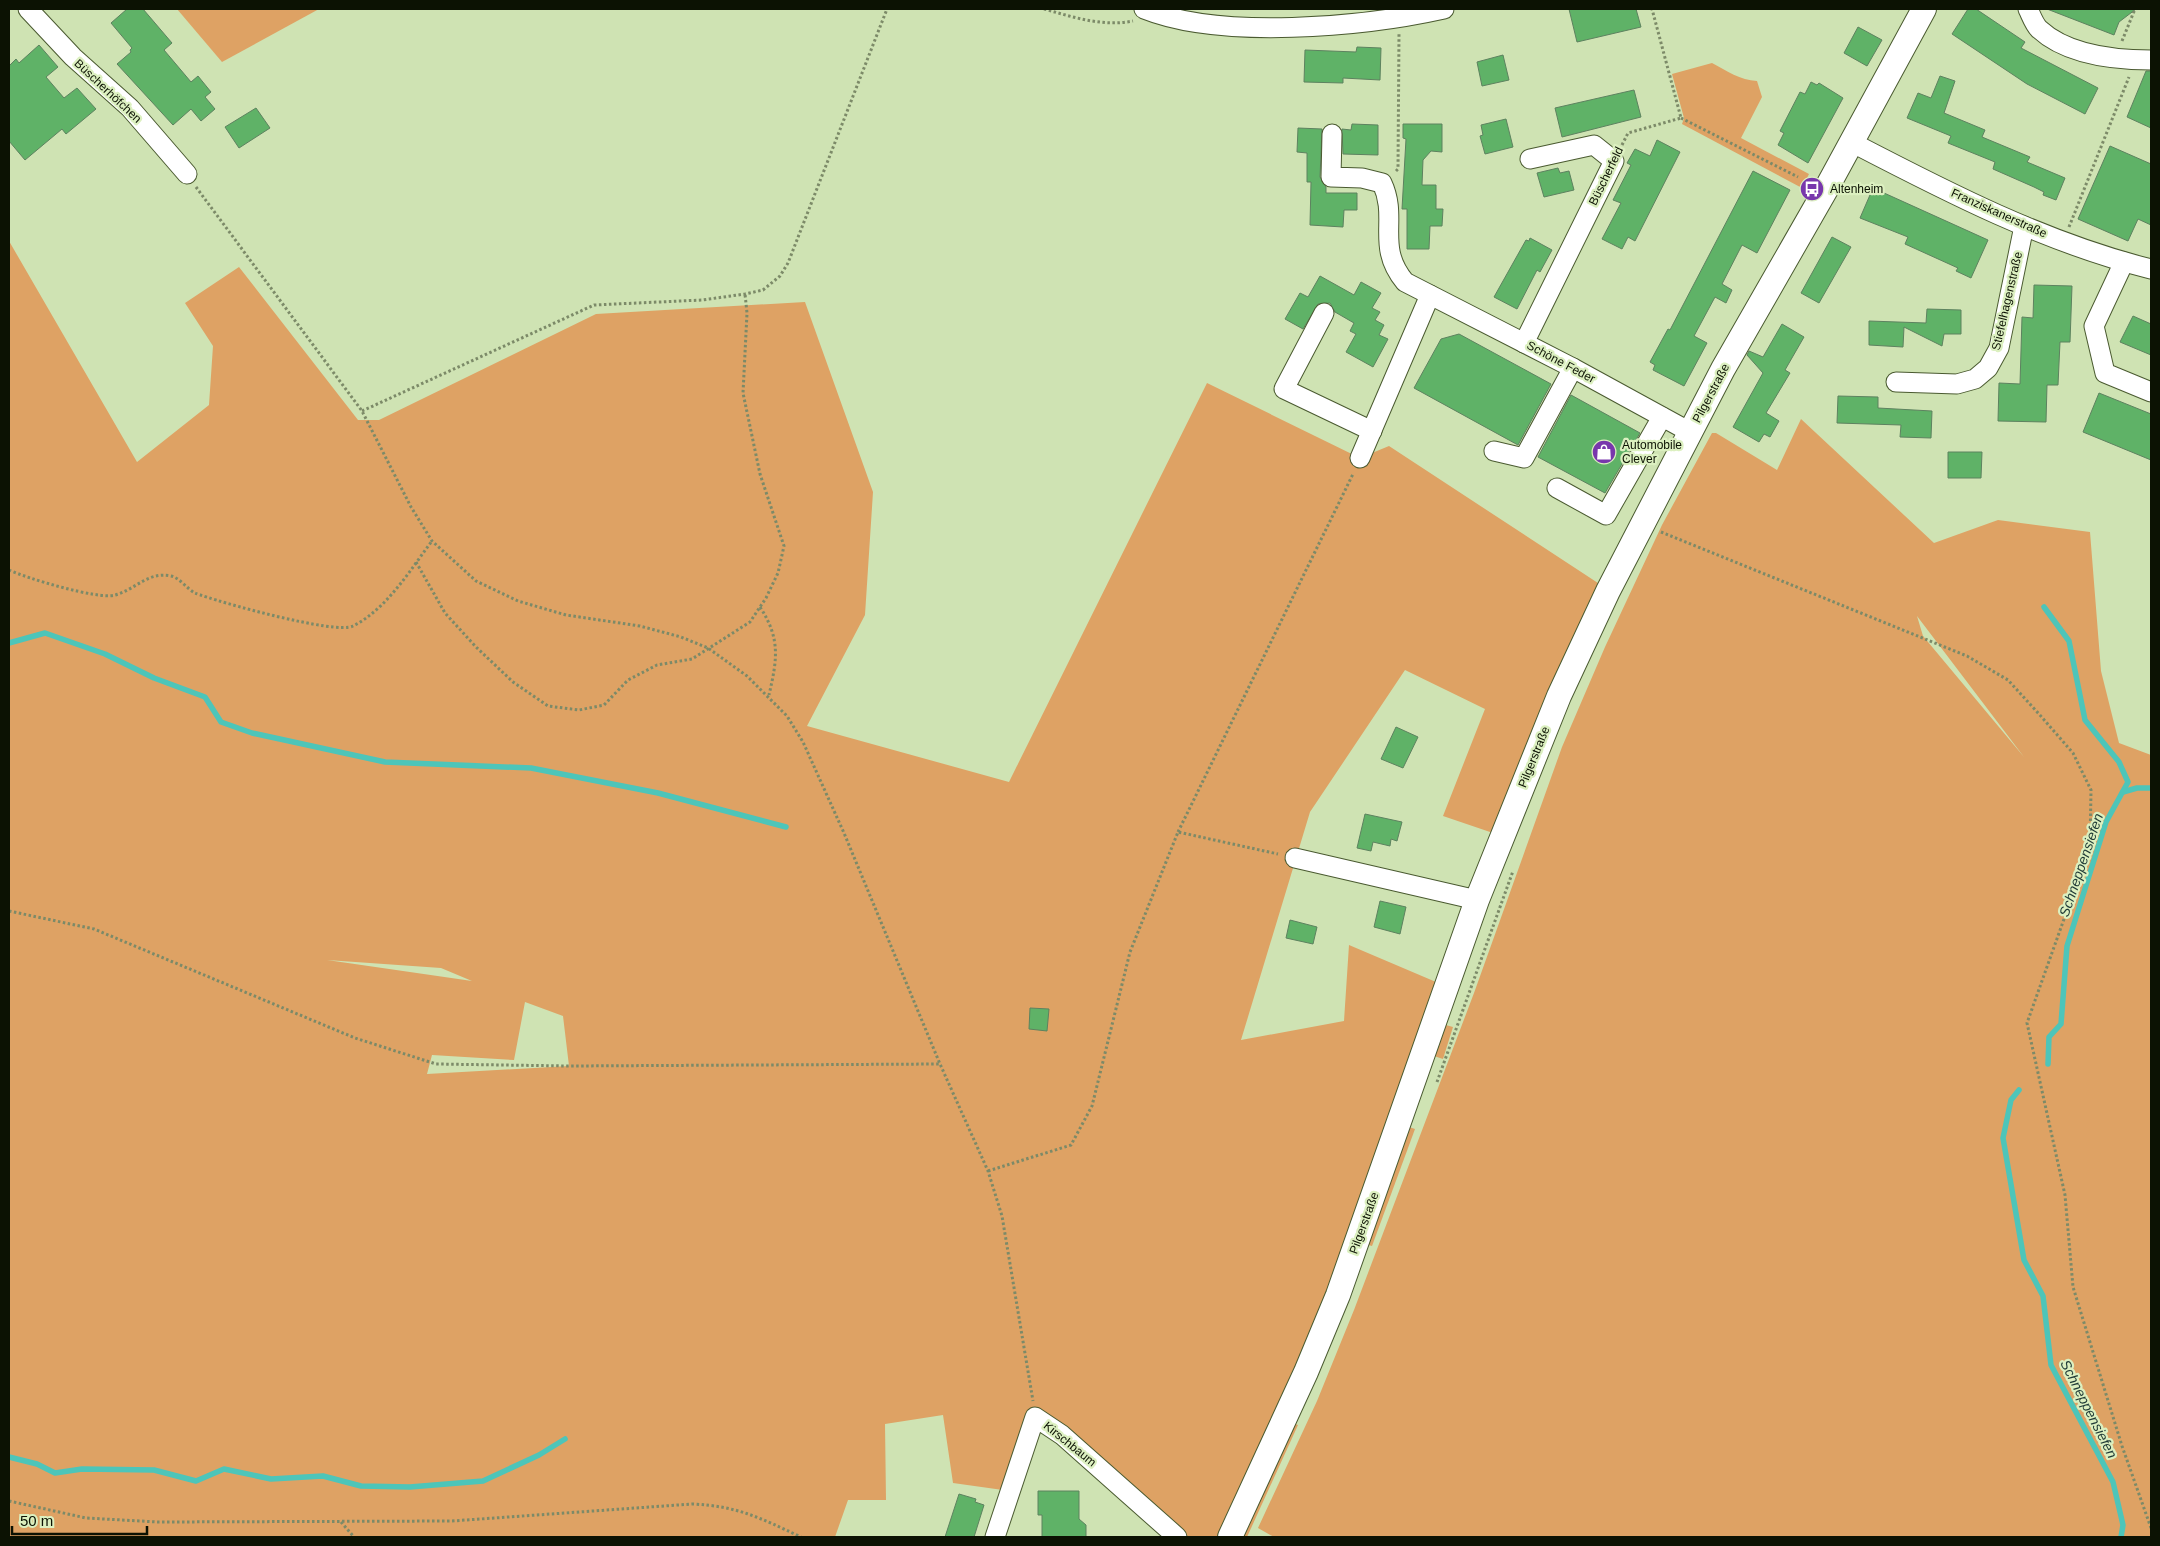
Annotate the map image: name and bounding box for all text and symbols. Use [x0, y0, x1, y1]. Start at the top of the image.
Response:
street label: Büscherhöfchen [72, 56, 144, 126]
street label: Büscherfeld [1586, 144, 1626, 208]
bus stop icon: Altenheim [1799, 176, 1825, 202]
place label: Altenheim [1830, 182, 1883, 196]
street label: Franziskanerstraße [1949, 186, 2049, 241]
street label: Stiefelhagenstraße [1989, 250, 2025, 352]
street label: Schöne Feder [1524, 338, 1598, 386]
street label: Pilgerstraße [1690, 361, 1733, 425]
place label: Automobile Clever [1622, 438, 1682, 466]
shop icon: Automobile Clever [1591, 439, 1617, 465]
street label: Pilgerstraße [1515, 724, 1553, 790]
water label: Schneppensiefen [2056, 811, 2106, 919]
street label: Pilgerstraße [1346, 1190, 1382, 1256]
water label: Schneppensiefen [2057, 1357, 2121, 1461]
street label: Kirschbaum [1041, 1419, 1099, 1469]
scale bar [12, 1504, 148, 1536]
text: 50 m [20, 1512, 53, 1529]

